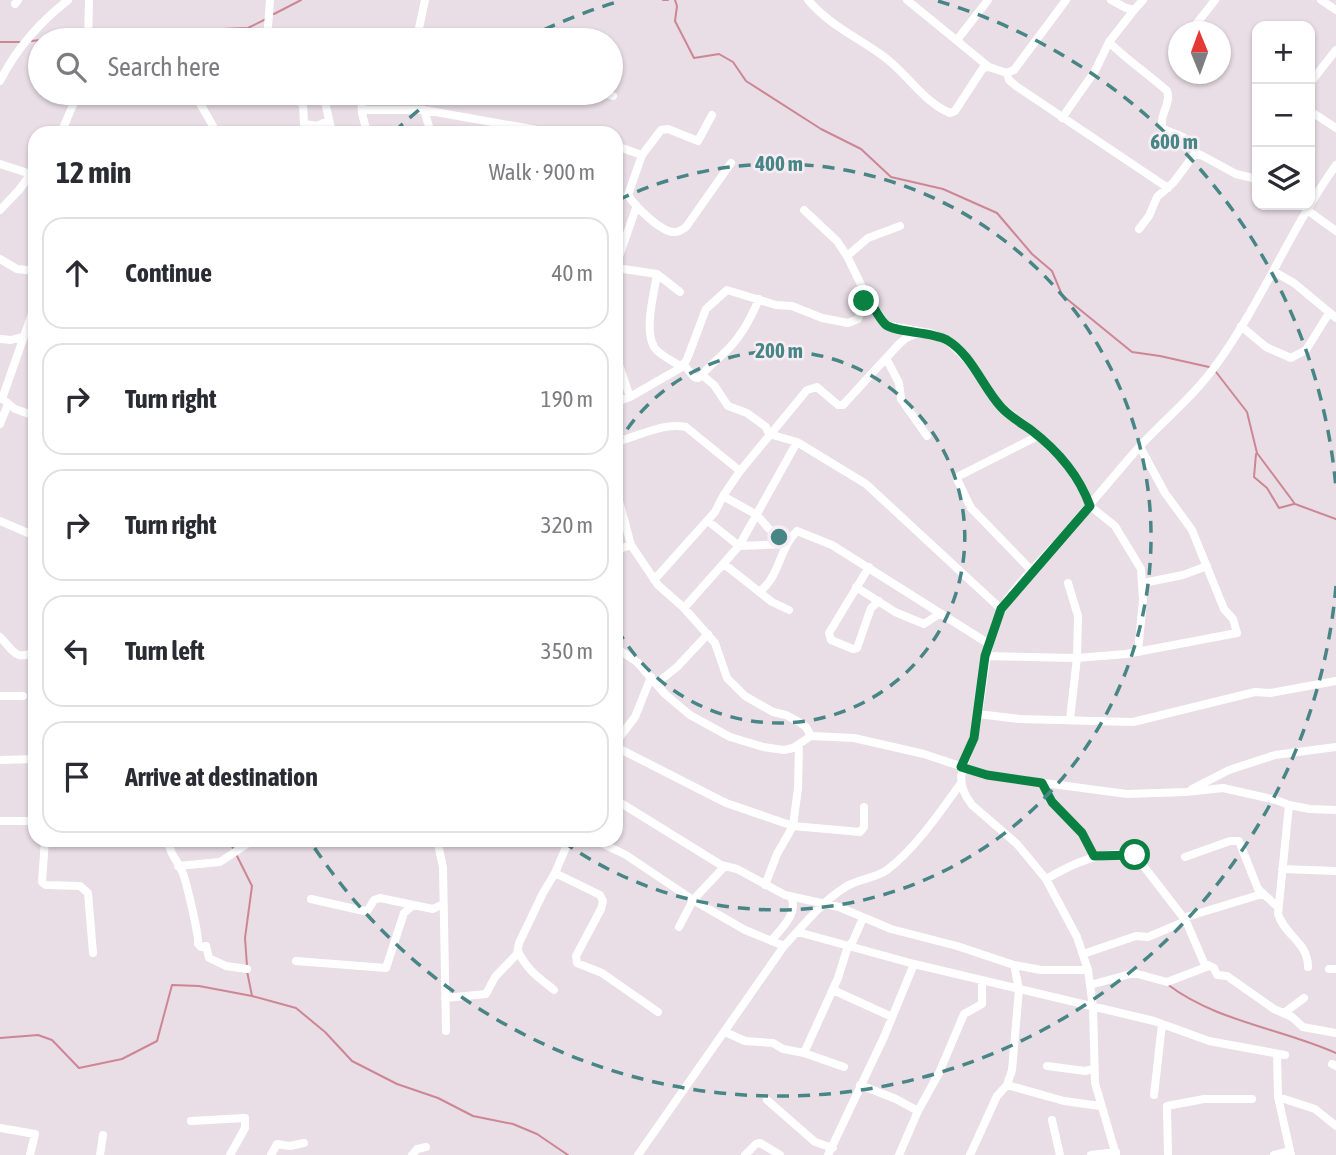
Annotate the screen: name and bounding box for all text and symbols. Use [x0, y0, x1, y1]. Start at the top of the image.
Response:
north arrow [1168, 21, 1231, 84]
map controls [1252, 21, 1315, 210]
button: + [1252, 21, 1315, 84]
search box [28, 28, 623, 105]
icon: search [52, 48, 90, 86]
text: Search here [108, 52, 220, 82]
button: − [1252, 84, 1315, 147]
text: 600 m [1150, 129, 1198, 153]
button: layers [1252, 147, 1315, 210]
text: 400 m [754, 151, 803, 175]
text: 12 min [56, 155, 131, 189]
text: Walk · 900 m [489, 159, 595, 185]
icon: ahead [58, 254, 96, 292]
text: Continue [125, 258, 212, 288]
text: 40 m [552, 260, 593, 286]
route end [848, 285, 879, 316]
text: 200 m [755, 338, 803, 362]
icon: right [58, 380, 96, 418]
text: Turn right [125, 384, 216, 414]
text: 190 m [541, 386, 593, 412]
icon: right [58, 506, 96, 544]
text: Turn right [125, 510, 216, 540]
text: 320 m [541, 512, 593, 538]
centre of rings [767, 525, 791, 549]
icon: left [58, 632, 96, 670]
text: Turn left [125, 636, 205, 666]
text: 350 m [541, 638, 593, 664]
icon: arrive [58, 758, 96, 796]
text: Arrive at destination [125, 762, 318, 792]
route start [1119, 839, 1150, 870]

